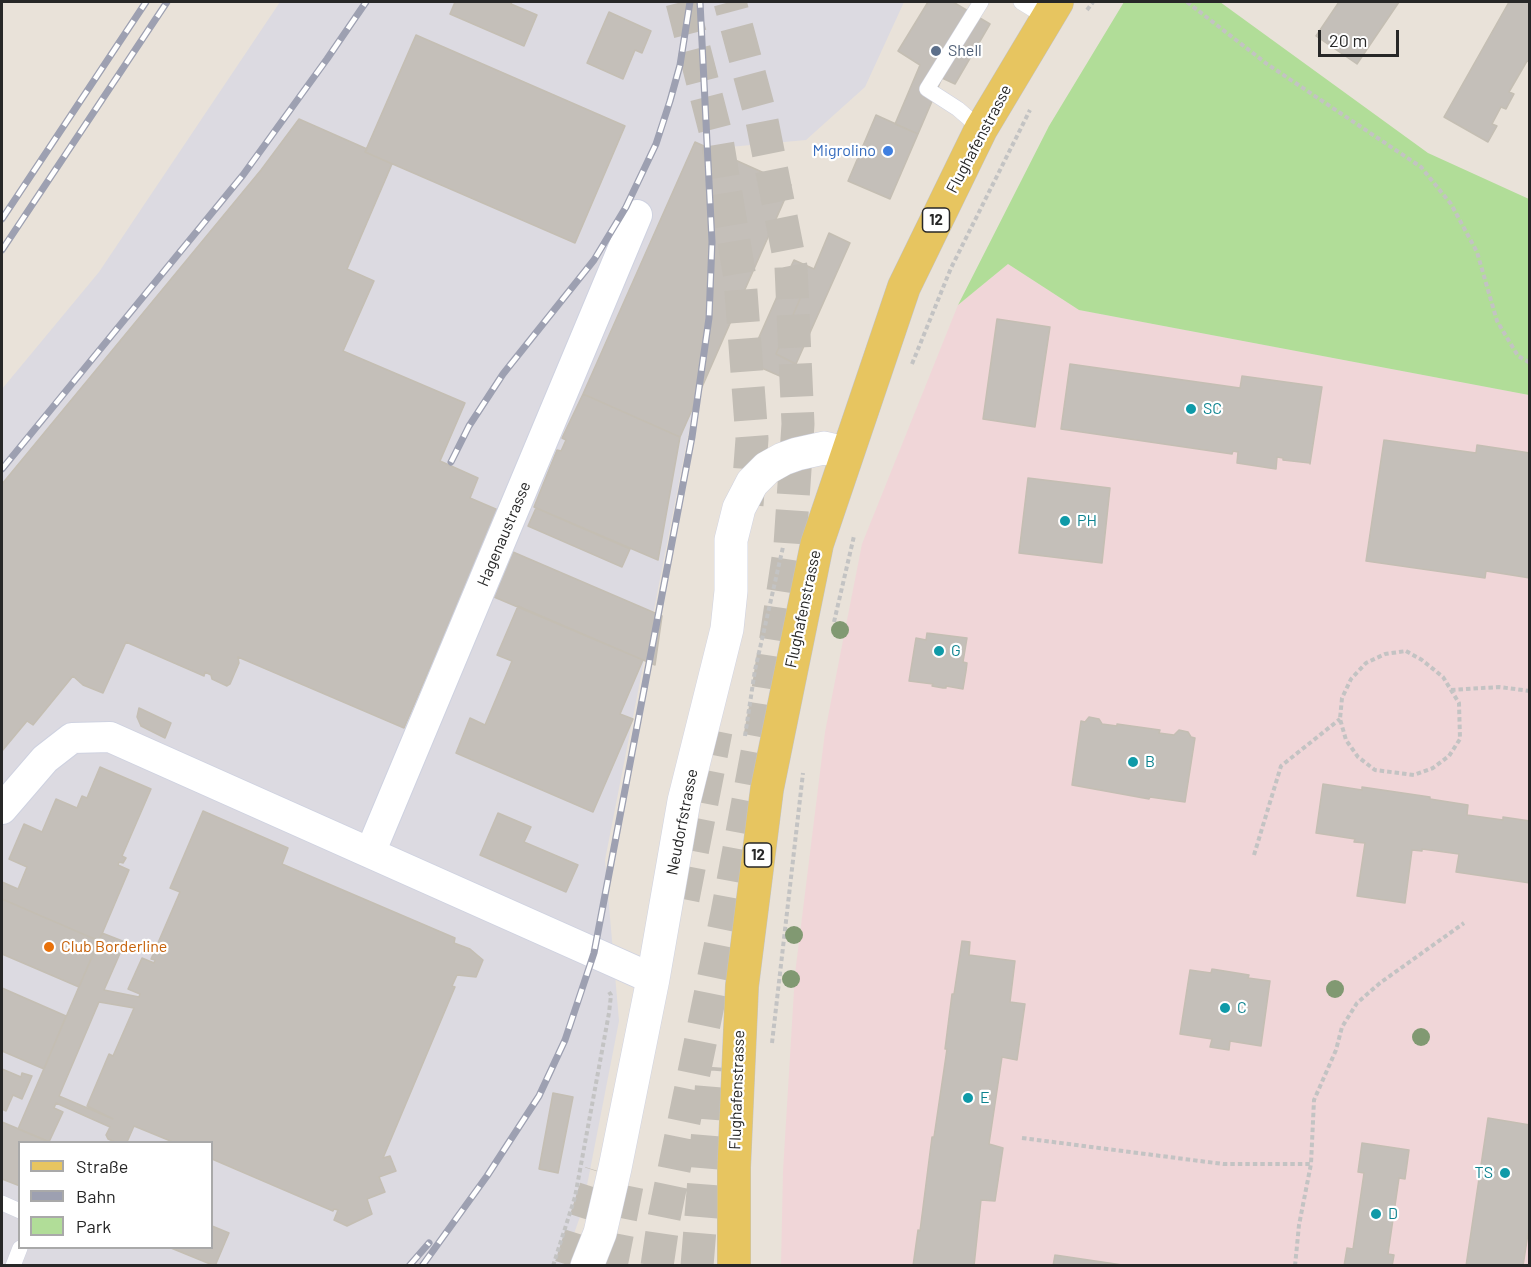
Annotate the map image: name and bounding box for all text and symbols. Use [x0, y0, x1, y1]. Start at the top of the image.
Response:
scale bar [1321, 18, 1402, 56]
text: 20 m [1329, 29, 1367, 51]
place label: Shell [948, 41, 982, 61]
marker: Shell [929, 44, 943, 58]
street label: Flughafenstrasse [942, 82, 1016, 196]
place label: Migrolino [812, 141, 876, 161]
marker: Migrolino [881, 144, 895, 158]
road number: 12 [922, 208, 950, 232]
place label: SC [1203, 399, 1222, 419]
marker: SC [1184, 402, 1198, 416]
street label: Hagenaustrasse [473, 479, 535, 589]
place label: PH [1077, 511, 1097, 531]
marker: PH [1058, 514, 1072, 528]
street label: Flughafenstrasse [781, 548, 825, 670]
place label: G [951, 641, 961, 661]
marker: G [932, 644, 946, 658]
place label: B [1145, 752, 1155, 772]
marker: B [1126, 755, 1140, 769]
street label: Neudorfstrasse [662, 767, 702, 877]
road number: 12 [744, 843, 771, 867]
place label: Club Borderline [61, 937, 167, 957]
marker: Club Borderline [42, 940, 56, 954]
place label: C [1237, 998, 1247, 1018]
marker: C [1218, 1001, 1232, 1015]
street label: Flughafenstrasse [725, 1030, 749, 1150]
place label: E [980, 1088, 990, 1108]
marker: E [961, 1091, 975, 1105]
legend [18, 1141, 213, 1249]
text: Straße [76, 1155, 128, 1177]
place label: TS [1475, 1163, 1493, 1183]
marker: TS [1498, 1166, 1512, 1180]
text: Bahn [76, 1185, 116, 1207]
place label: D [1388, 1204, 1398, 1224]
marker: D [1369, 1207, 1383, 1221]
text: Park [76, 1215, 111, 1237]

